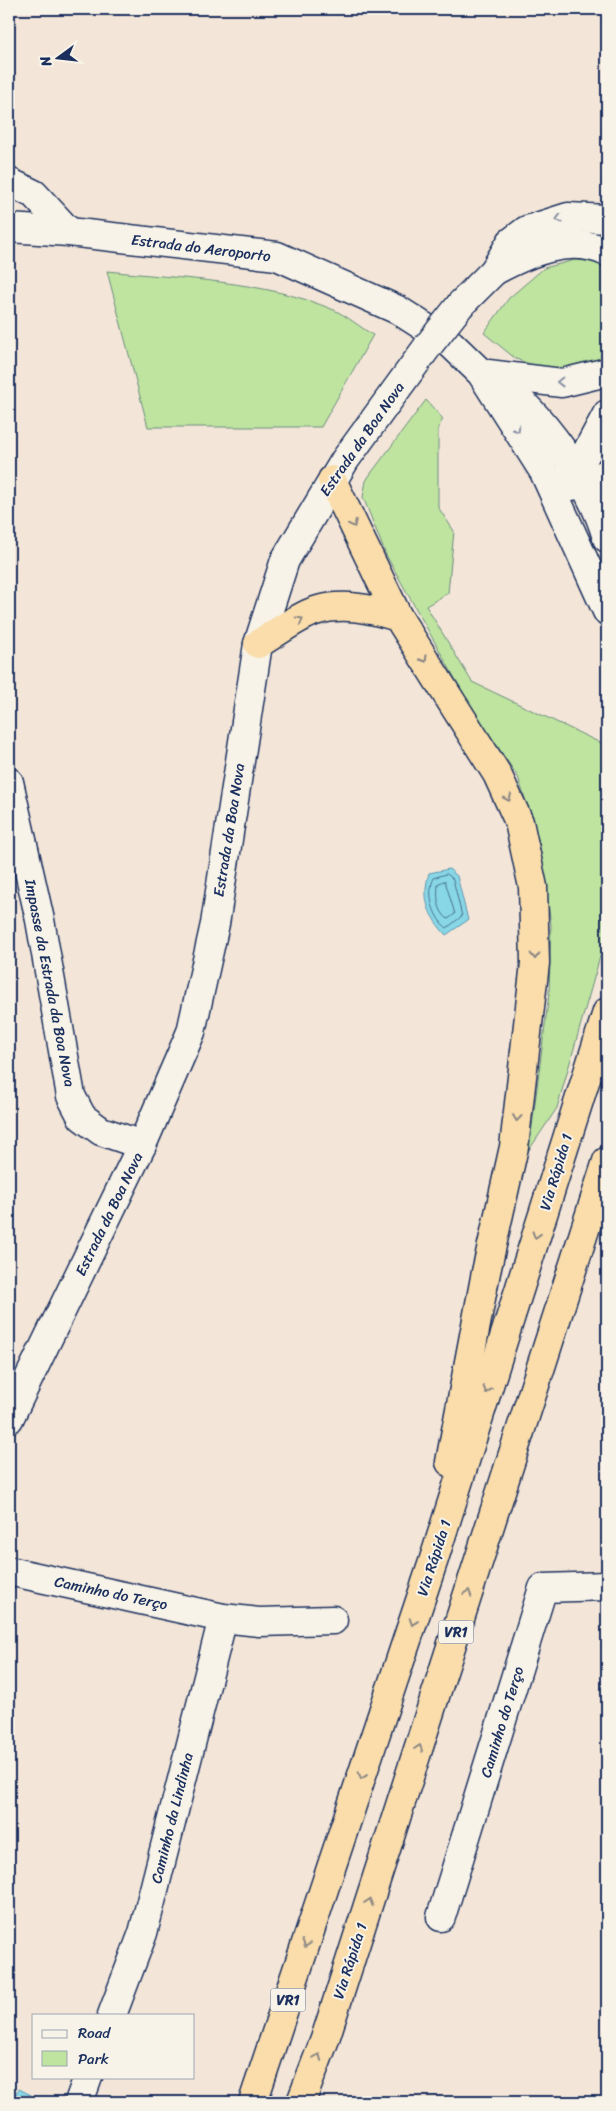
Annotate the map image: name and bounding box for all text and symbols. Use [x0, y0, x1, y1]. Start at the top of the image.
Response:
north arrow [32, 32, 82, 82]
text: N [33, 53, 60, 70]
one-way arrow [555, 214, 564, 224]
street label: Estrada do Aeroporto [130, 227, 273, 270]
street label: Estrada da Boa Nova [313, 376, 412, 502]
one-way arrow [555, 377, 563, 387]
one-way arrow [510, 424, 520, 433]
one-way arrow [347, 519, 357, 528]
one-way arrow [295, 616, 304, 626]
one-way arrow [418, 653, 428, 662]
street label: Estrada da Boa Nova [206, 761, 252, 899]
one-way arrow [501, 793, 512, 802]
street label: Impasse da Estrada da Boa Nova [17, 876, 83, 1090]
one-way arrow [530, 953, 540, 961]
one-way arrow [512, 1114, 523, 1122]
street label: Via Rápida 1 [532, 1130, 580, 1214]
street label: Estrada da Boa Nova [68, 1147, 151, 1280]
one-way arrow [532, 1231, 542, 1239]
one-way arrow [483, 1386, 493, 1394]
street label: Via Rápida 1 [409, 1516, 459, 1600]
street label: Caminho do Terço [52, 1568, 171, 1618]
one-way arrow [463, 1589, 473, 1598]
one-way arrow [409, 1617, 419, 1626]
road number: VR1 [438, 1620, 474, 1644]
street label: Caminho do Terço [473, 1663, 531, 1781]
one-way arrow [413, 1744, 423, 1752]
street label: Caminho da Lindinha [143, 1749, 201, 1886]
one-way arrow [357, 1771, 367, 1780]
one-way arrow [363, 1899, 373, 1907]
street label: Via Rápida 1 [325, 1919, 375, 2003]
one-way arrow [302, 1939, 312, 1948]
road number: VR1 [270, 1988, 306, 2012]
legend [32, 2014, 195, 2078]
text: Road [78, 2020, 111, 2046]
text: Park [78, 2046, 109, 2072]
one-way arrow [312, 2053, 322, 2061]

